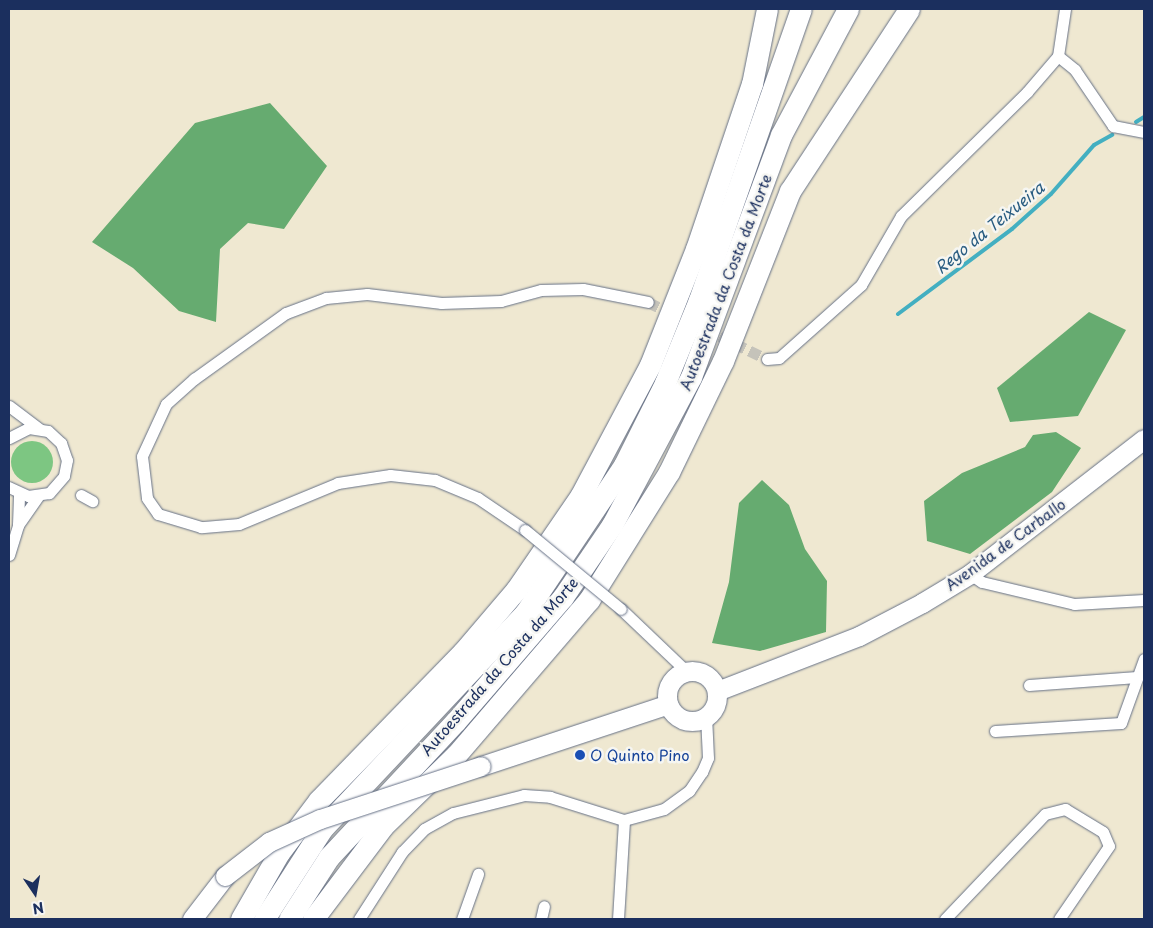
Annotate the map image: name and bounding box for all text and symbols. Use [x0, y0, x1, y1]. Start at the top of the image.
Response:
street label: Autoestrada da Costa da Morte [675, 171, 775, 393]
water label: Rego da Teixueira [930, 177, 1048, 277]
street label: Avenida de Carballo [941, 494, 1069, 594]
street label: Autoestrada da Costa da Morte [417, 573, 581, 759]
place label: O Quinto Pino [590, 746, 690, 764]
marker: O Quinto Pino [574, 749, 586, 761]
north arrow [10, 868, 60, 918]
text: N [31, 897, 46, 920]

